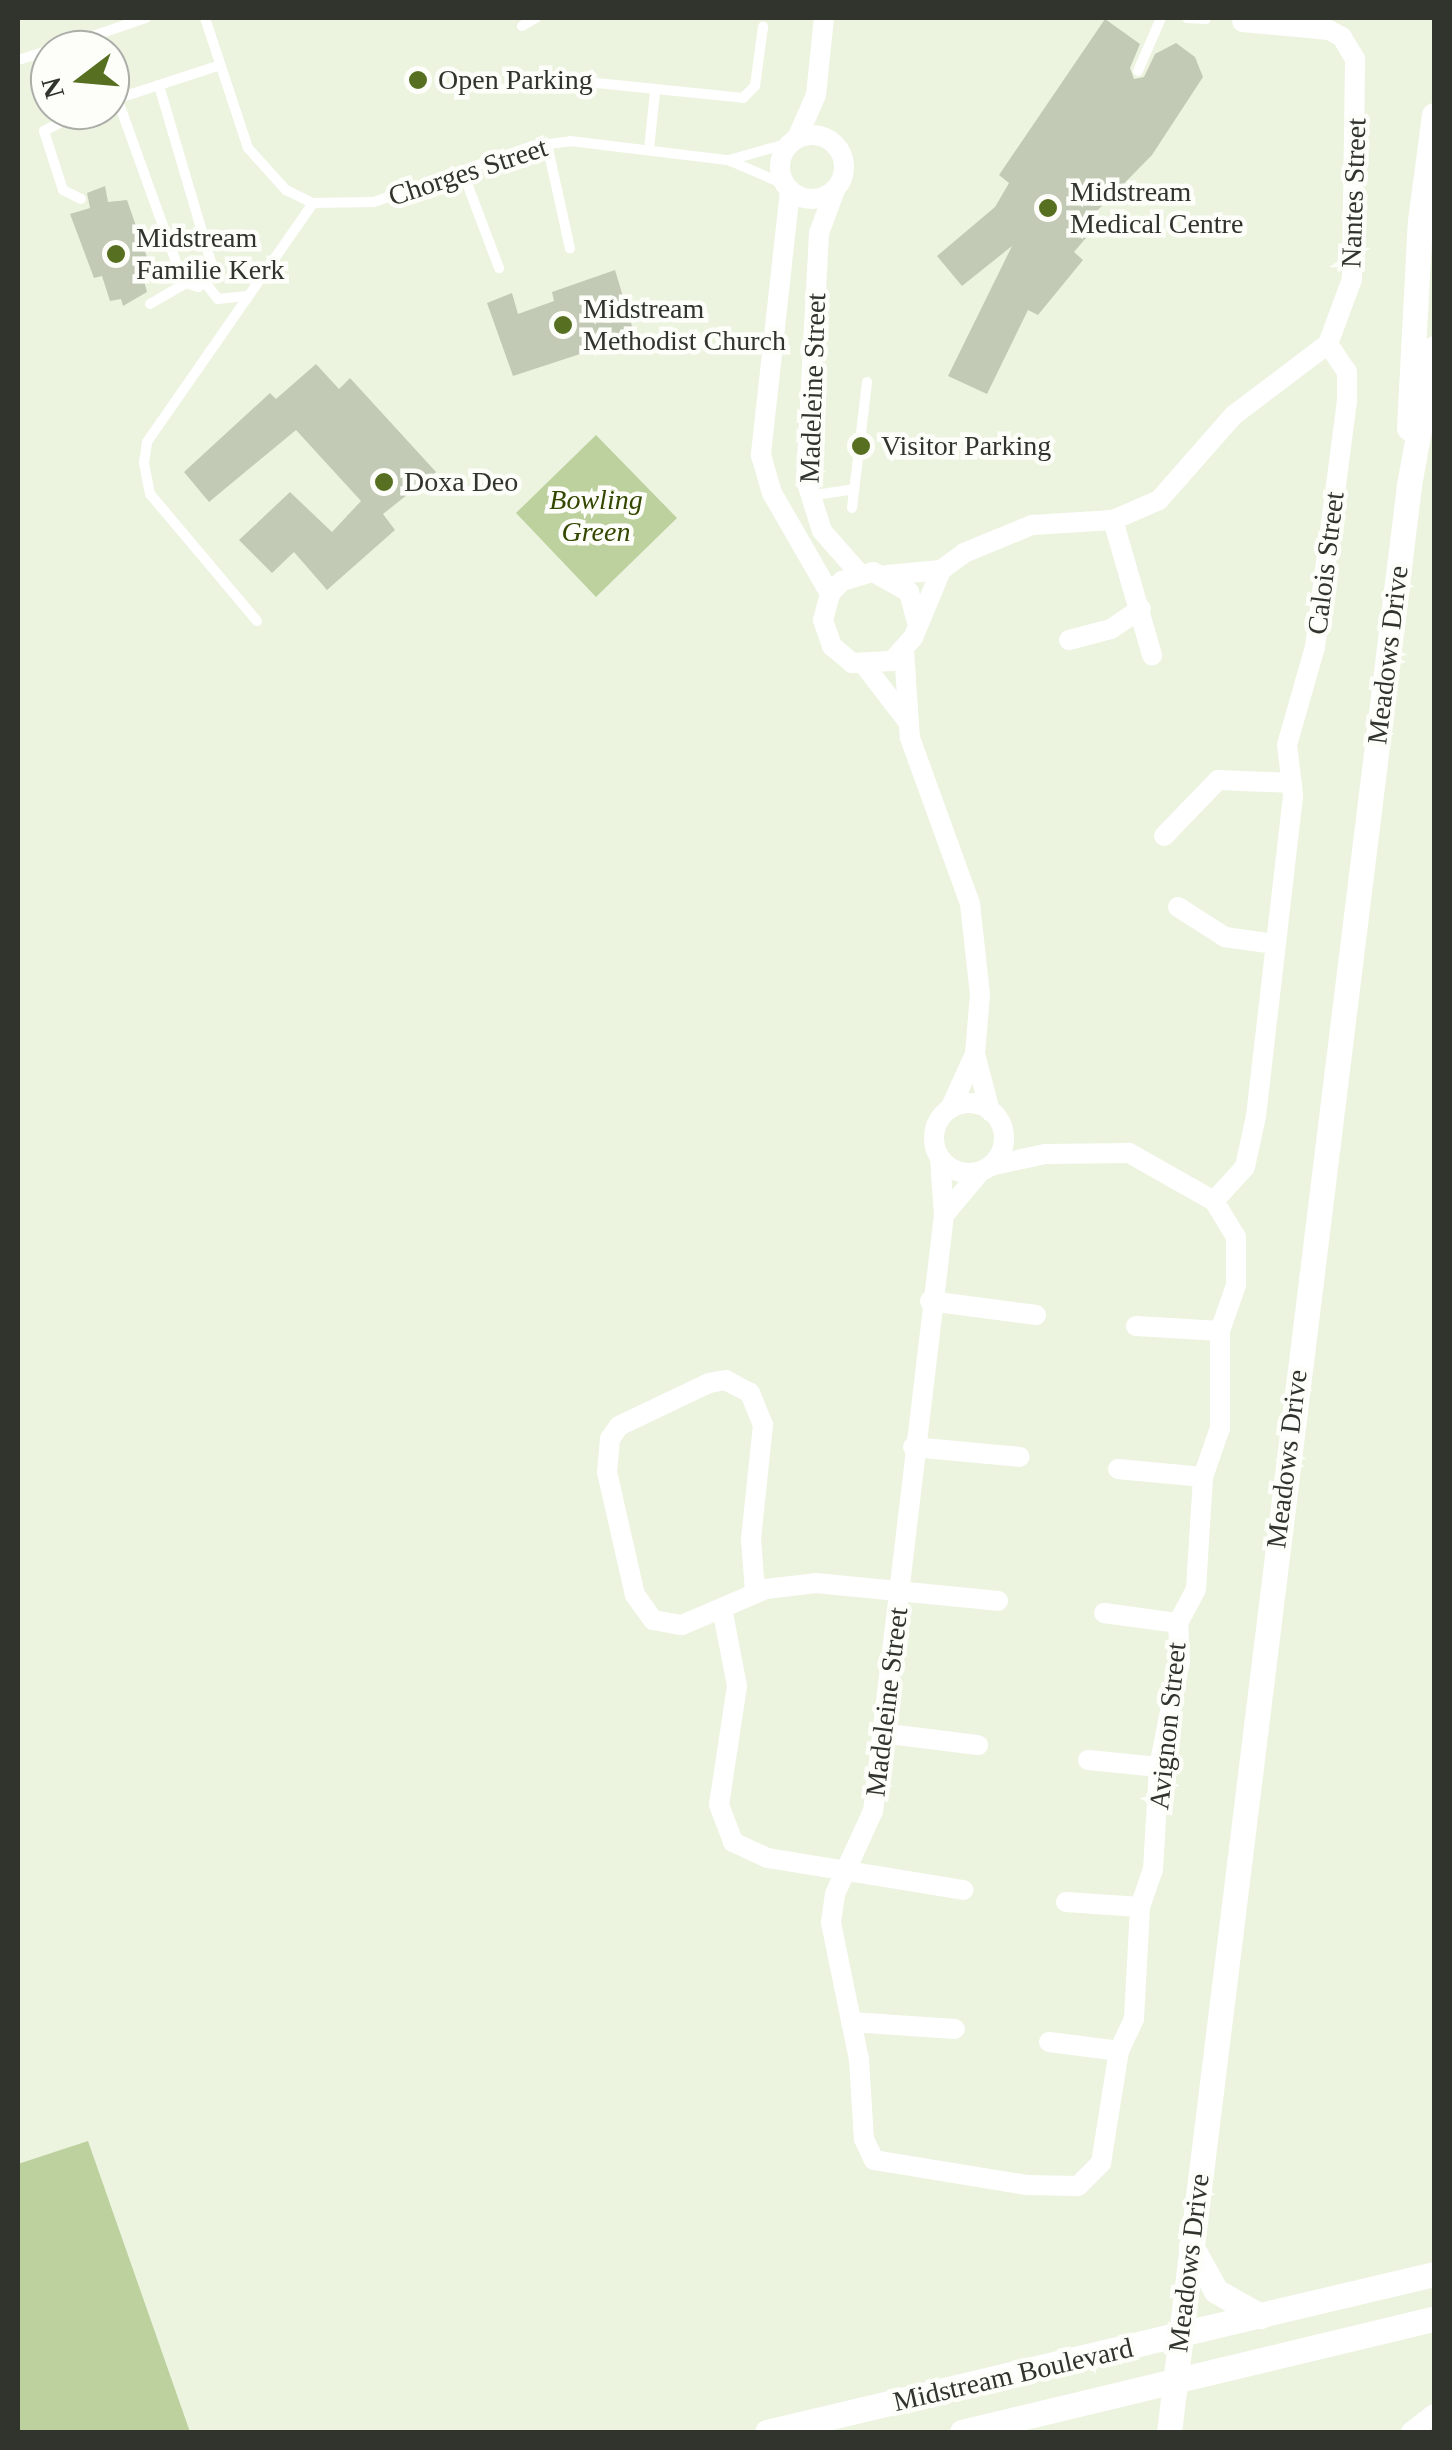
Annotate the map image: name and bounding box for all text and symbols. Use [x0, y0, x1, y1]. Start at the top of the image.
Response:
north arrow [30, 30, 130, 130]
place label: Open Parking [438, 63, 593, 97]
marker: Open Parking [407, 69, 429, 91]
text: N [35, 74, 70, 102]
street label: Nantes Street [1335, 117, 1373, 269]
street label: Chorges Street [384, 131, 552, 213]
place label: Midstream Medical Centre [1070, 175, 1243, 241]
marker: Midstream Medical Centre [1035, 195, 1061, 221]
place label: Midstream Familie Kerk [136, 221, 285, 287]
marker: Midstream Familie Kerk [105, 243, 127, 265]
place label: Midstream Methodist Church [583, 292, 786, 358]
street label: Madeleine Street [793, 292, 833, 484]
marker: Midstream Methodist Church [552, 314, 574, 336]
place label: Visitor Parking [881, 429, 1051, 463]
marker: Visitor Parking [850, 435, 872, 457]
place label: Doxa Deo [404, 465, 518, 499]
marker: Doxa Deo [373, 471, 395, 493]
park label: Bowling Green [549, 483, 643, 549]
street label: Calois Street [1301, 490, 1351, 636]
street label: Meadows Drive [1360, 564, 1416, 746]
street label: Meadows Drive [1259, 1368, 1315, 1550]
street label: Madeleine Street [859, 1605, 915, 1799]
street label: Avignon Street [1142, 1641, 1194, 1811]
street label: Meadows Drive [1161, 2172, 1217, 2354]
street label: Midstream Boulevard [890, 2331, 1136, 2419]

